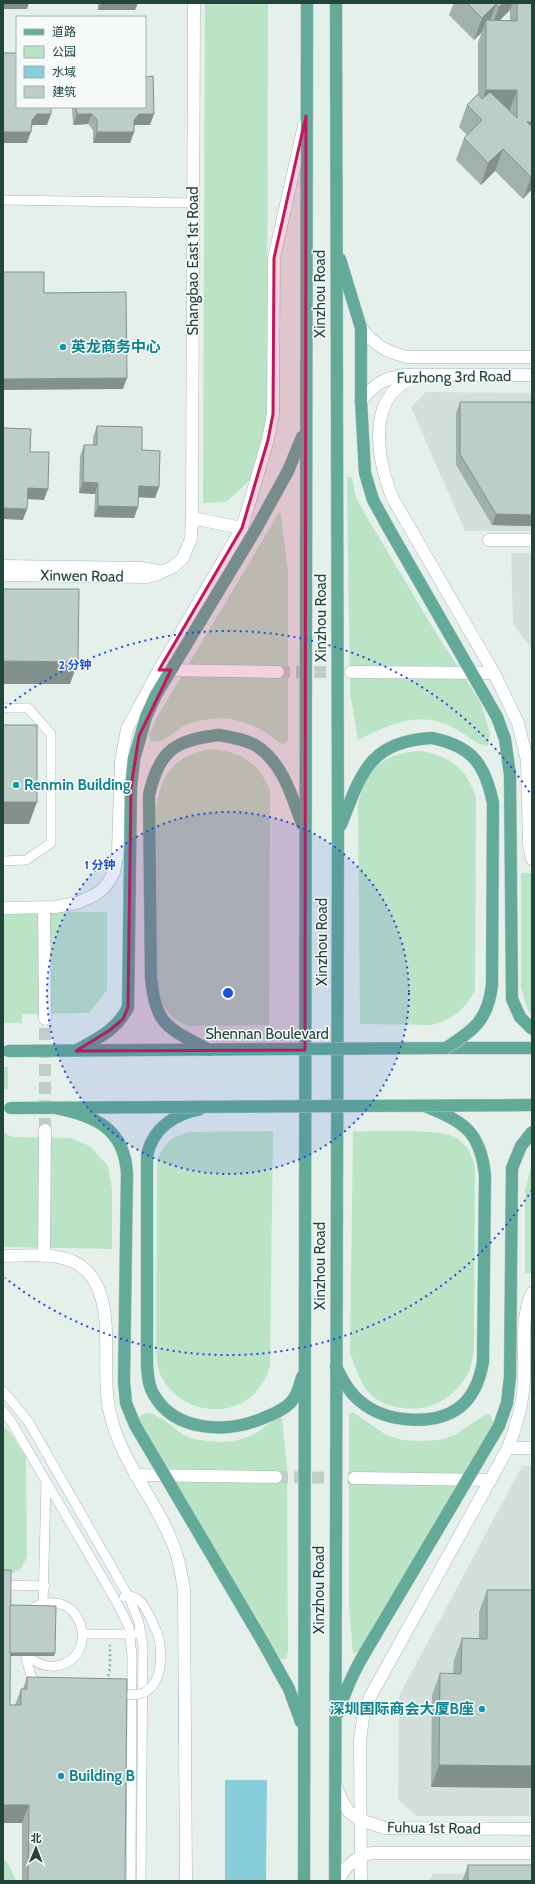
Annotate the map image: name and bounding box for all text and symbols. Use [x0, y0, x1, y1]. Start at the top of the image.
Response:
legend [16, 16, 146, 108]
text: 道路 [52, 24, 76, 39]
text: 公园 [52, 44, 76, 59]
text: 水域 [52, 64, 76, 79]
text: 建筑 [52, 84, 76, 99]
street label: Shangbao East 1st Road [184, 186, 202, 336]
street label: Xinzhou Road [311, 250, 329, 338]
place label: 英龙商务中心 [71, 338, 161, 356]
marker: 英龙商务中心 [58, 342, 68, 352]
street label: Fuzhong 3rd Road [397, 367, 511, 387]
street label: Xinwen Road [40, 566, 124, 586]
street label: Xinzhou Road [312, 574, 330, 662]
text: 2 分钟 [58, 657, 92, 672]
place label: Renmin Building [24, 776, 131, 794]
marker: Renmin Building [11, 780, 21, 790]
text: 1 分钟 [84, 857, 116, 872]
street label: Xinzhou Road [313, 898, 331, 986]
centre of rings [221, 986, 235, 1000]
street label: Shennan Boulevard [205, 1025, 329, 1043]
street label: Xinzhou Road [311, 1222, 329, 1310]
street label: Xinzhou Road [310, 1546, 328, 1634]
place label: 深圳国际商会大厦B座 [330, 1700, 474, 1718]
marker: 深圳国际商会大厦B座 [477, 1704, 487, 1714]
place label: Building B [69, 1767, 135, 1785]
marker: Building B [56, 1771, 66, 1781]
street label: Fuhua 1st Road [387, 1818, 481, 1838]
north arrow [16, 1828, 56, 1868]
text: 北 [31, 1831, 42, 1845]

